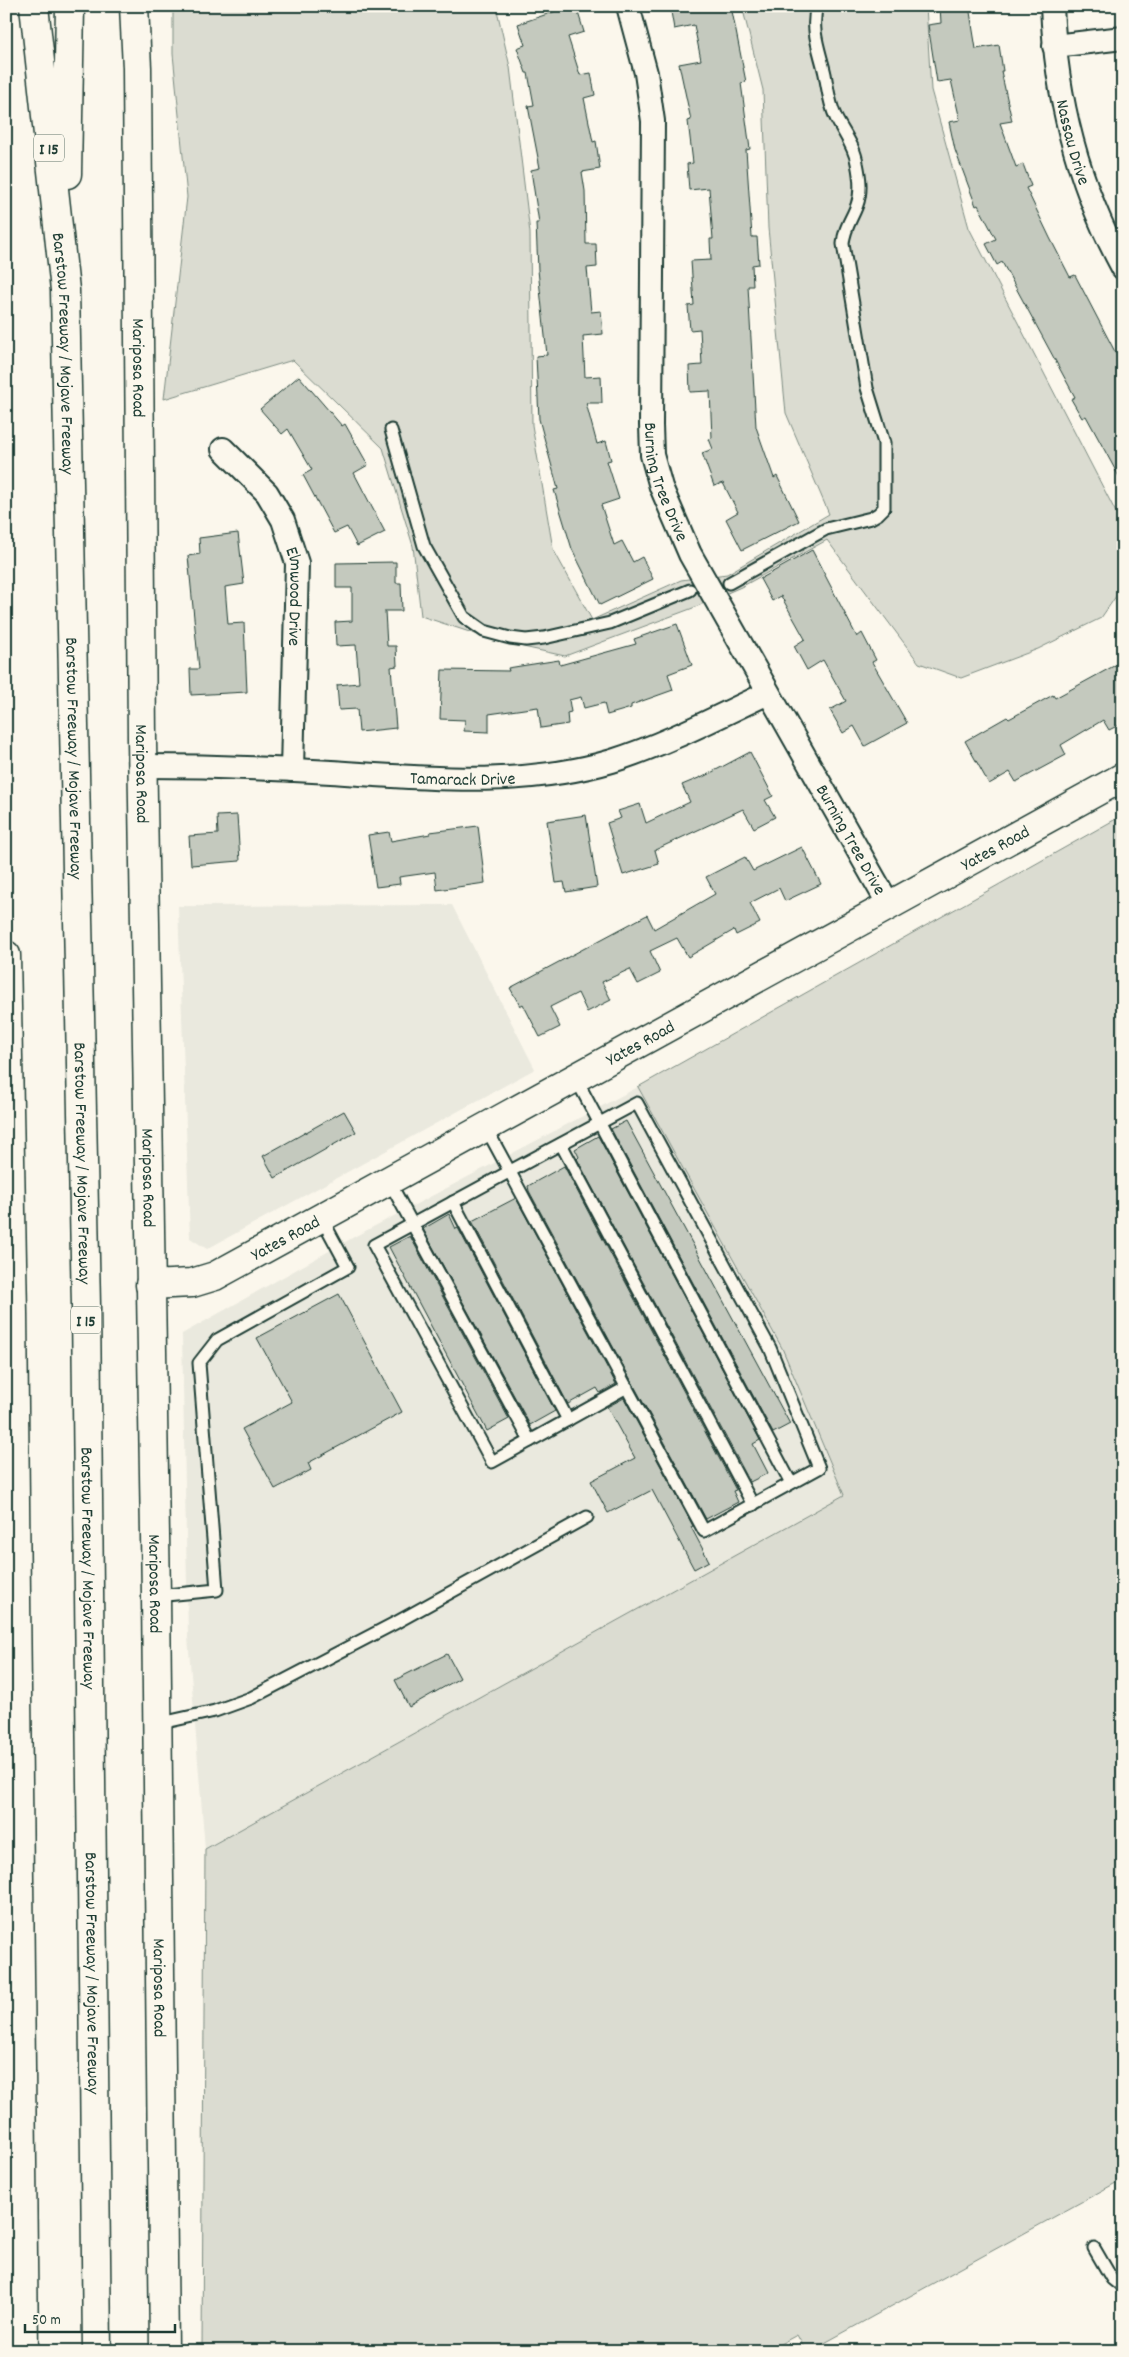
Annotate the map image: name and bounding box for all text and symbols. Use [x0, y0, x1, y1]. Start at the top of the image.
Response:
street label: Nassau Drive [1048, 98, 1095, 189]
road number: I 15 [34, 134, 64, 162]
street label: Barstow Freeway / Mojave Freeway [44, 231, 79, 475]
street label: Mariposa Road [124, 318, 150, 418]
street label: Burning Tree Drive [636, 422, 693, 546]
street label: Elmwood Drive [278, 544, 307, 646]
street label: Barstow Freeway / Mojave Freeway [57, 637, 87, 880]
street label: Mariposa Road [127, 724, 153, 824]
street label: Tamarack Drive [409, 767, 516, 794]
street label: Burning Tree Drive [808, 781, 891, 900]
street label: Yates Road [957, 821, 1035, 879]
street label: Yates Road [602, 1016, 680, 1074]
street label: Barstow Freeway / Mojave Freeway [66, 1042, 96, 1285]
street label: Mariposa Road [133, 1128, 160, 1228]
street label: Yates Road [247, 1211, 325, 1269]
road number: I 15 [71, 1306, 101, 1334]
street label: Barstow Freeway / Mojave Freeway [72, 1447, 100, 1690]
street label: Mariposa Road [140, 1534, 166, 1634]
street label: Barstow Freeway / Mojave Freeway [77, 1852, 104, 2095]
street label: Mariposa Road [145, 1938, 171, 2038]
scale bar [25, 2302, 175, 2334]
text: 50 m [32, 2310, 61, 2332]

